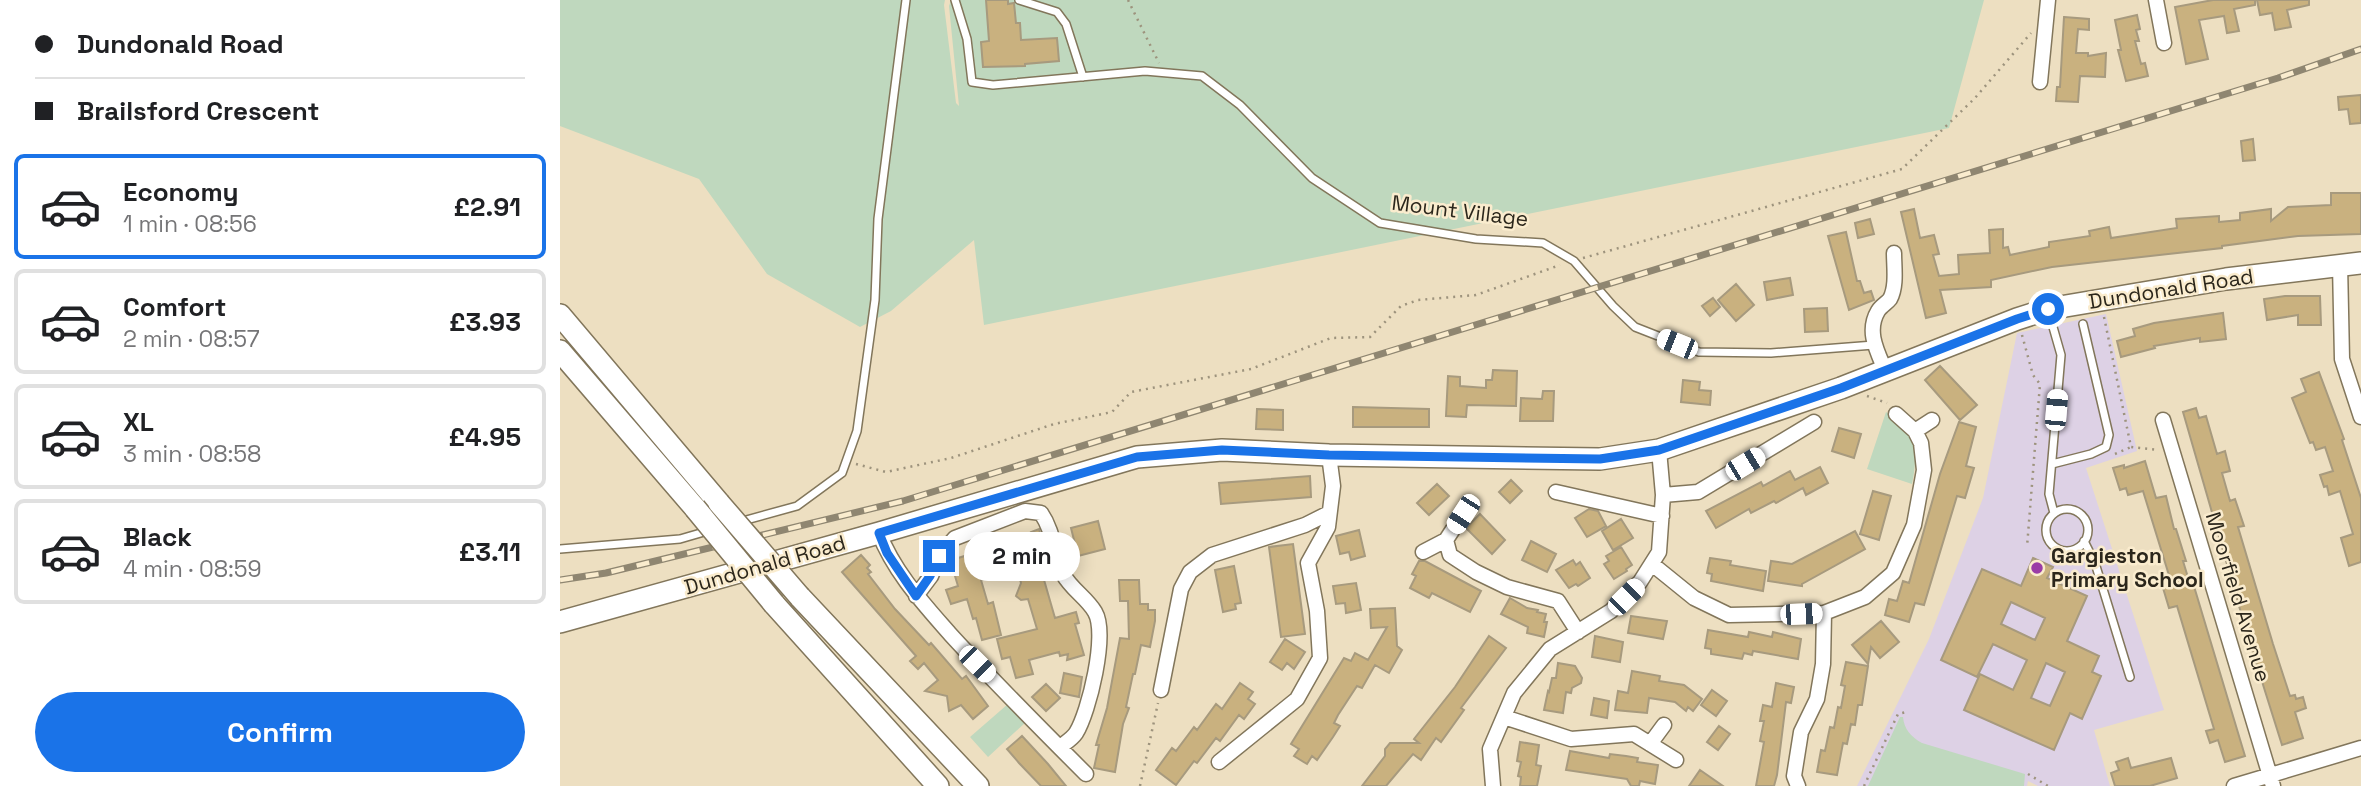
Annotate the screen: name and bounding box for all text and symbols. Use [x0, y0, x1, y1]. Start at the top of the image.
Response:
text: Dundonald Road [77, 27, 284, 61]
text: Brailsford Crescent [77, 94, 319, 128]
icon: car [39, 175, 102, 238]
text: Economy [123, 175, 239, 209]
street label: Mount Village [1390, 189, 1530, 232]
text: £2.91 [453, 190, 521, 224]
text: 1 min · 08:56 [123, 209, 257, 239]
street label: Dundonald Road [2086, 262, 2255, 315]
icon: car [39, 290, 102, 353]
text: Comfort [123, 290, 226, 324]
route start [2032, 293, 2064, 325]
text: £3.93 [449, 305, 521, 339]
text: 2 min · 08:57 [123, 324, 260, 354]
car [1654, 326, 1701, 362]
car [2044, 388, 2069, 432]
icon: car [39, 405, 102, 468]
text: XL [123, 405, 154, 439]
text: £4.95 [449, 420, 521, 454]
text: 3 min · 08:58 [123, 439, 261, 469]
car [1722, 444, 1769, 484]
car [1443, 491, 1484, 537]
street label: Moorfield Avenue [2200, 509, 2277, 685]
icon: car [39, 520, 102, 583]
text: Black [123, 520, 192, 554]
street label: Dundonald Road [681, 529, 849, 600]
callout: 2 min [964, 532, 1079, 580]
text: £3.11 [459, 535, 521, 569]
route end [923, 540, 955, 572]
text: 2 min [992, 541, 1052, 571]
place label: Gargieston Primary School [2051, 542, 2204, 593]
text: 4 min · 08:59 [123, 554, 262, 584]
marker: Gargieston Primary School [2029, 560, 2045, 576]
car [1604, 575, 1649, 619]
car [1780, 603, 1823, 625]
car [955, 642, 1000, 686]
button: Confirm [35, 692, 525, 772]

